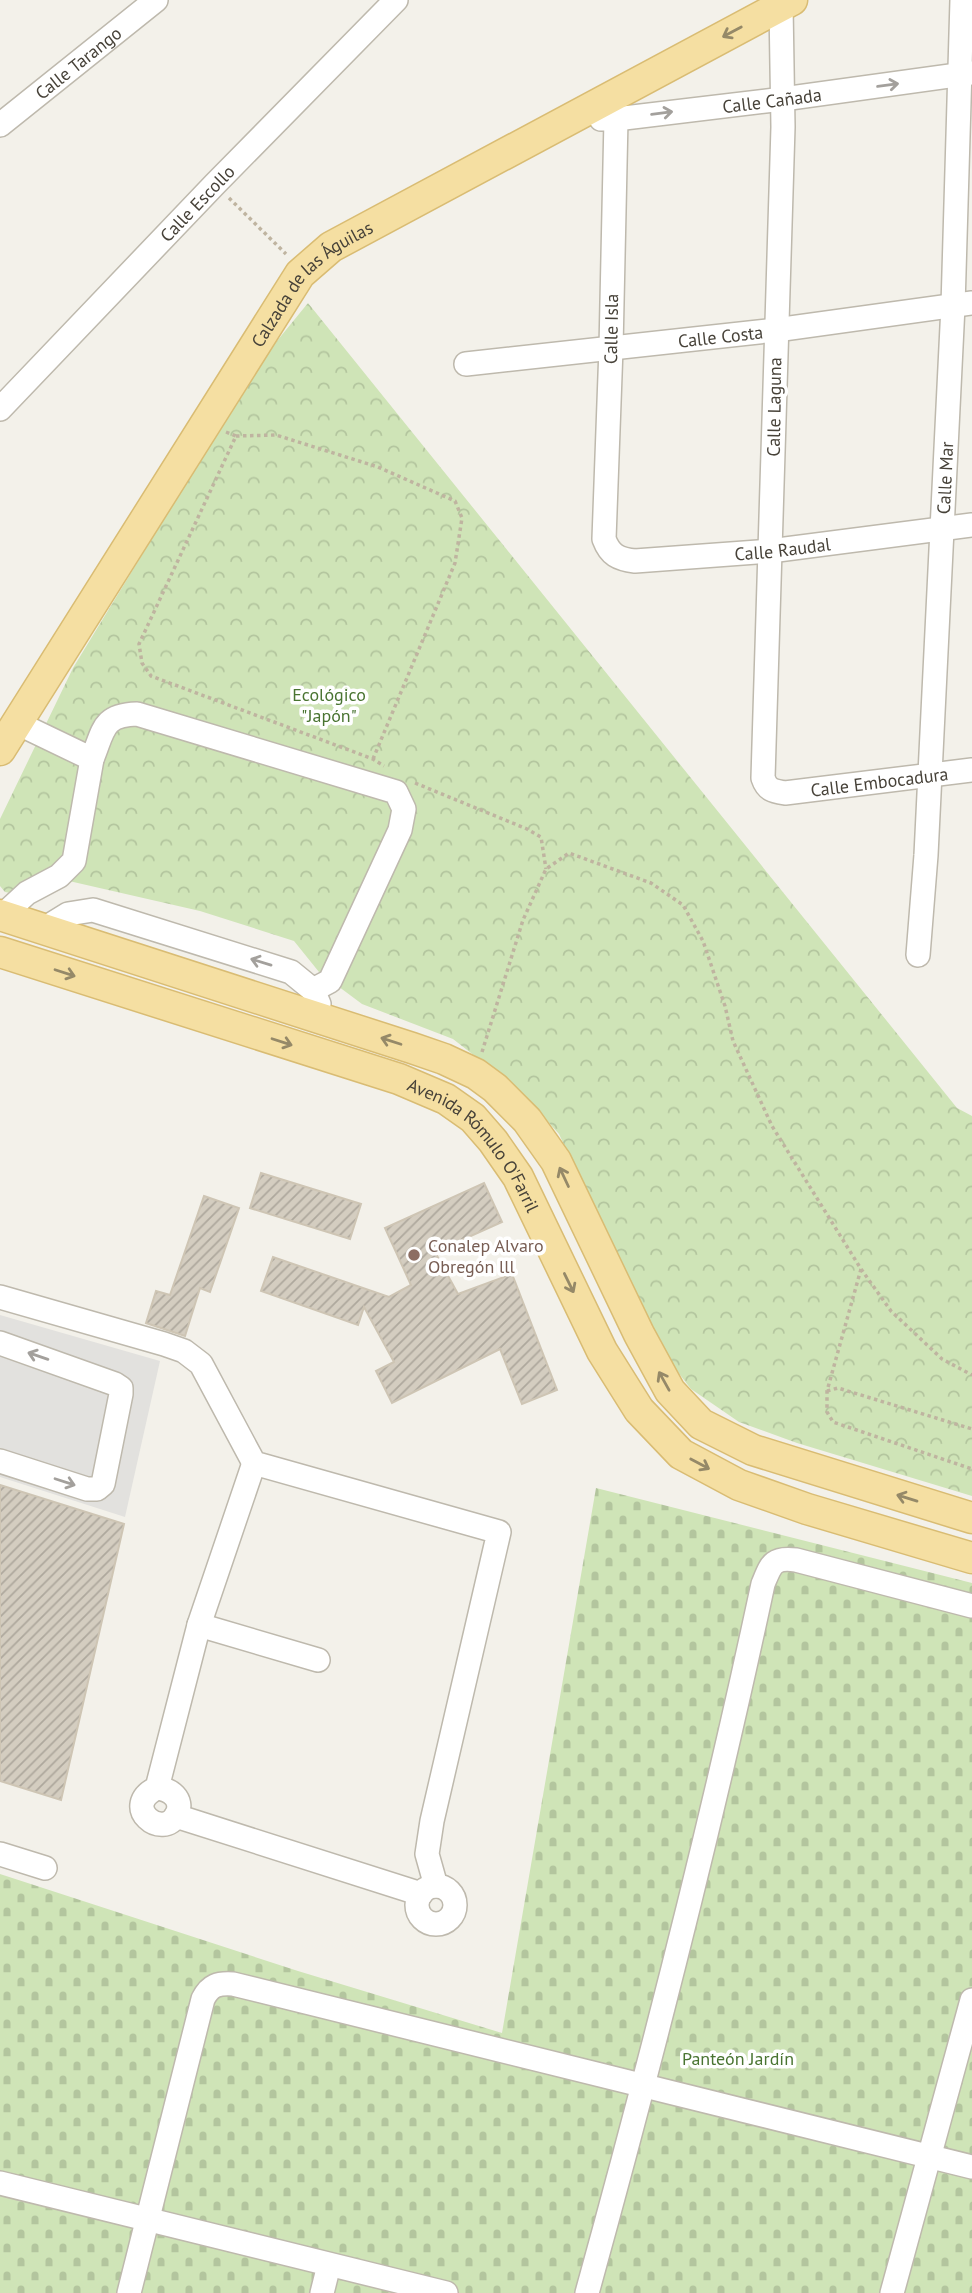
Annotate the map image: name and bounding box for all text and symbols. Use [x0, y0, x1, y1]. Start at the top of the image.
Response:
street label: Calle Tarango [30, 21, 126, 104]
one-way arrow [722, 26, 743, 39]
one-way arrow [876, 78, 899, 91]
street label: Calle Cañada [721, 82, 823, 118]
one-way arrow [650, 107, 673, 120]
street label: Calle Escollo [155, 160, 239, 246]
street label: Calzada de las Águilas [246, 215, 377, 351]
street label: Calle Isla [599, 294, 623, 364]
street label: Calle Costa [677, 320, 764, 352]
street label: Calle Laguna [762, 357, 786, 457]
street label: Calle Mar [931, 441, 958, 515]
street label: Calle Raudal [734, 532, 833, 565]
park label: Ecológico "Japón" [292, 683, 366, 727]
street label: Calle Embocadura [809, 762, 950, 801]
one-way arrow [250, 955, 272, 968]
one-way arrow [54, 967, 76, 980]
one-way arrow [381, 1034, 403, 1046]
one-way arrow [270, 1036, 292, 1049]
street label: Avenida Rómulo O'Farril [404, 1073, 545, 1216]
one-way arrow [556, 1167, 570, 1188]
place label: Conalep Alvaro Obregón lll [428, 1234, 544, 1278]
marker: Conalep Alvaro Obregón lll [406, 1247, 422, 1263]
one-way arrow [563, 1272, 576, 1293]
one-way arrow [27, 1349, 49, 1362]
one-way arrow [657, 1371, 671, 1391]
one-way arrow [689, 1457, 709, 1471]
one-way arrow [54, 1477, 76, 1490]
one-way arrow [896, 1491, 918, 1503]
park label: Panteón Jardín [682, 2047, 794, 2070]

